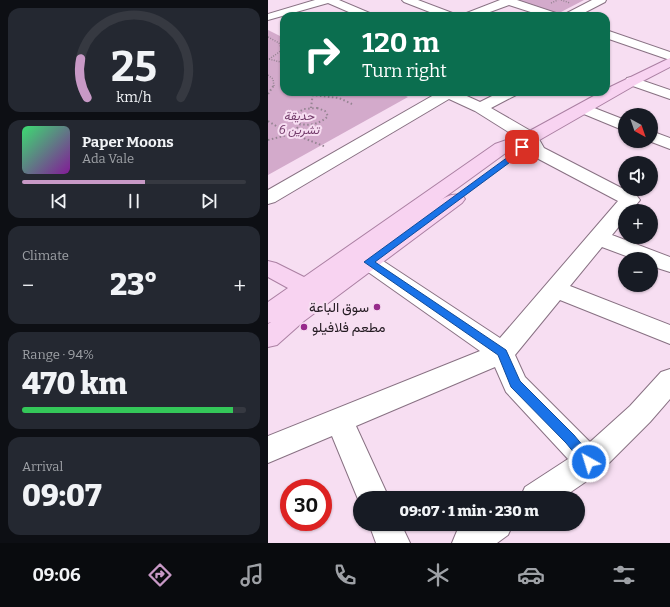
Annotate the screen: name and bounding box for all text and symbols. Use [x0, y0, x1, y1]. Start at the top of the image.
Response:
text: 120 m [362, 26, 439, 59]
icon: right [296, 28, 348, 80]
text: 25 [111, 42, 157, 92]
text: Turn right [362, 60, 447, 82]
text: km/h [116, 89, 152, 106]
north arrow [618, 108, 658, 148]
map controls [618, 108, 658, 292]
park label: حديقة 6 تشرين [279, 109, 321, 138]
pin [505, 130, 539, 164]
text: Paper Moons [82, 133, 174, 151]
icon: arrive [511, 136, 533, 158]
text: Ada Vale [82, 151, 134, 166]
button: sound [618, 156, 658, 196]
icon: previous [48, 190, 70, 212]
icon: pause [123, 190, 145, 212]
icon: next [198, 190, 220, 212]
button: + [618, 204, 658, 244]
text: Climate [22, 248, 69, 263]
button: − [618, 252, 658, 292]
text: 23° [110, 267, 158, 303]
text: − [22, 272, 34, 299]
text: + [233, 272, 246, 299]
place label: سوق الباعة [309, 299, 369, 316]
marker: سوق الباعة [372, 302, 382, 312]
place label: مطعم فلافيلو [312, 319, 386, 336]
marker: مطعم فلافيلو [299, 322, 309, 332]
text: Range · 94% [22, 347, 94, 362]
text: 470 km [22, 366, 127, 402]
position arrow [568, 441, 610, 483]
text: Arrival [22, 459, 63, 474]
text: 09:07 [22, 478, 102, 514]
speed limit sign: 30 [280, 479, 332, 531]
text: 09:07 · 1 min · 230 m [399, 502, 539, 520]
icon: directions [146, 561, 174, 589]
icon: music [238, 561, 266, 589]
icon: phone [331, 561, 359, 589]
icon: climate [424, 561, 452, 589]
icon: car [517, 561, 545, 589]
icon: filters [610, 561, 638, 589]
text: 09:06 [32, 564, 81, 586]

